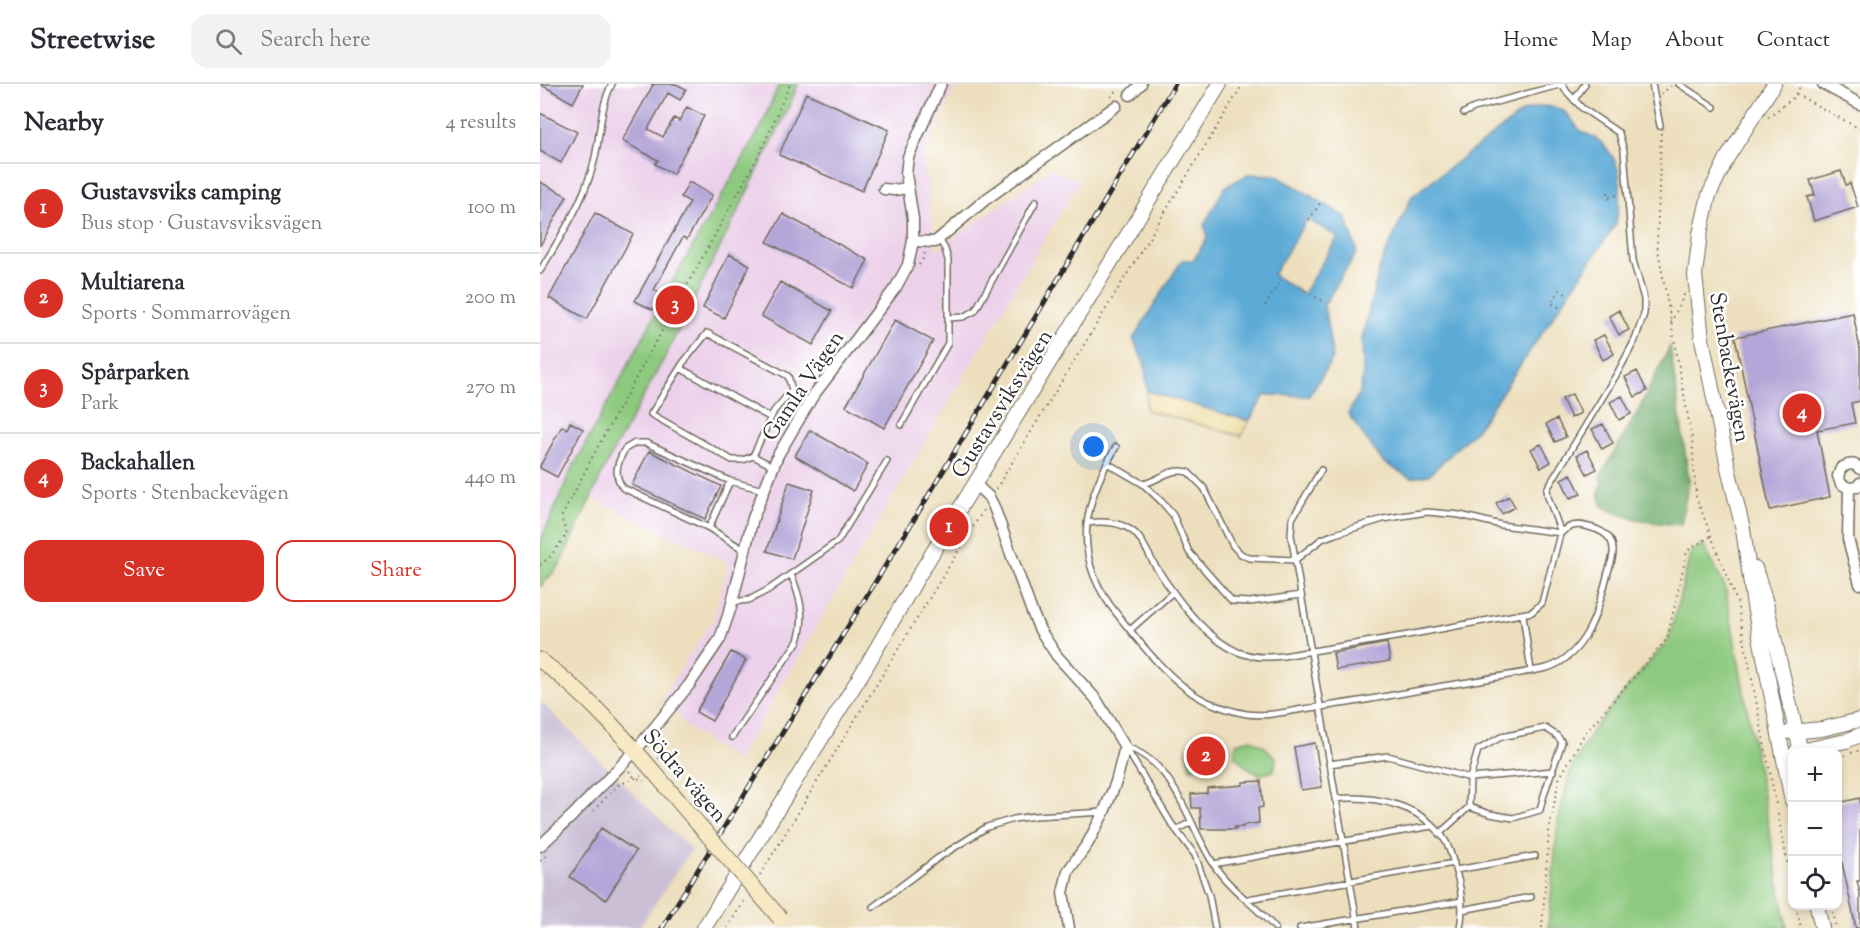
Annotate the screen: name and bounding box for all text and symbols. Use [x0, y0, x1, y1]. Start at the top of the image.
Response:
search box [191, 14, 611, 68]
text: Streetwise [30, 21, 155, 61]
icon: search [212, 25, 245, 58]
text: Search here [260, 25, 371, 57]
text: Home [1503, 26, 1558, 56]
text: Map [1591, 26, 1632, 56]
text: About [1665, 26, 1724, 56]
text: Contact [1757, 26, 1830, 56]
text: Nearby [24, 105, 104, 142]
text: 4 results [445, 109, 516, 138]
text: Gustavsviks camping [81, 178, 281, 210]
text: 1 [40, 194, 47, 223]
text: 100 m [467, 194, 516, 223]
text: Bus stop · Gustavsviksvägen [81, 210, 322, 239]
text: Multiarena [81, 268, 185, 300]
pin: 3 [656, 282, 694, 328]
text: 2 [39, 284, 48, 313]
text: 200 m [465, 284, 516, 313]
street label: Stenbackevägen [1699, 290, 1757, 445]
text: Sports · Sommarrovägen [81, 300, 291, 329]
street label: Gustavsviksvägen [945, 324, 1062, 485]
street label: Gamla Vägen [756, 325, 853, 448]
text: Spårparken [81, 358, 189, 390]
text: 3 [39, 374, 48, 403]
text: 270 m [466, 374, 516, 403]
text: Park [81, 390, 119, 419]
pin: 4 [1782, 390, 1822, 436]
your location [1079, 432, 1108, 461]
text: Backahallen [81, 448, 195, 480]
text: 4 [38, 464, 49, 493]
text: 440 m [465, 464, 516, 493]
text: Sports · Stenbackevägen [81, 480, 289, 509]
pin: 1 [930, 504, 968, 550]
button: Save [24, 540, 264, 602]
button: Share [276, 540, 516, 602]
street label: Södra vägen [634, 723, 734, 831]
pin: 2 [1186, 734, 1226, 778]
map controls [1788, 748, 1842, 910]
button: + [1788, 748, 1842, 802]
button: − [1788, 802, 1842, 856]
button: locate [1788, 856, 1842, 910]

